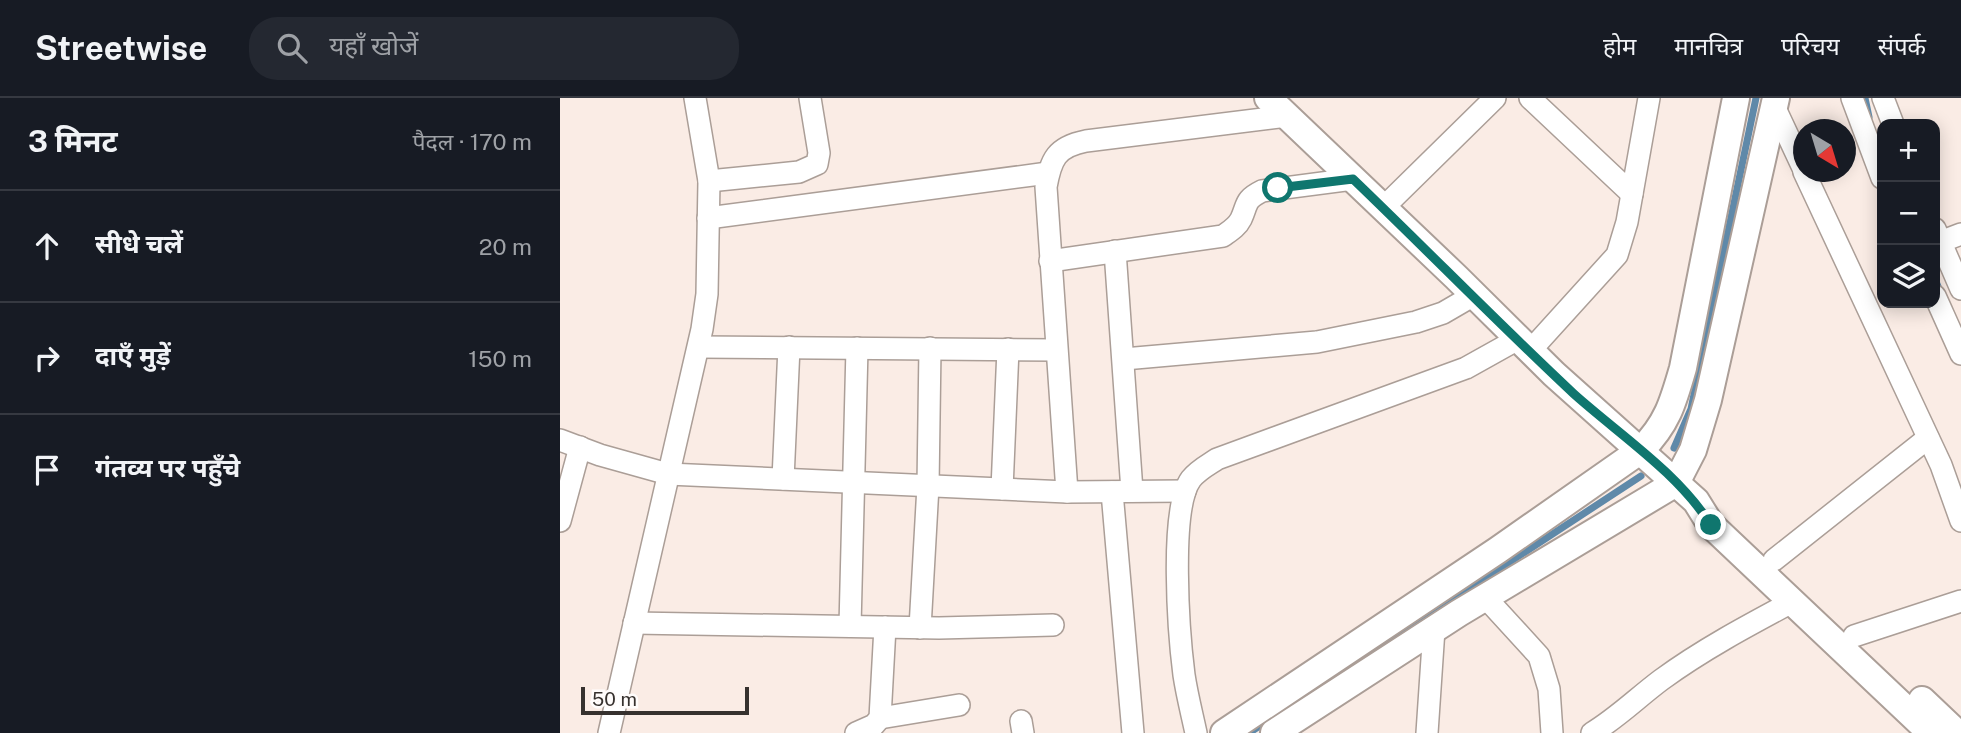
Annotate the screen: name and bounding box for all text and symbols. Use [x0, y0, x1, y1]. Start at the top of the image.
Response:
search box [249, 17, 739, 80]
text: Streetwise [35, 29, 207, 67]
icon: search [273, 29, 311, 67]
text: यहाँ खोजें [329, 30, 418, 61]
text: होम [1603, 32, 1636, 60]
text: मानचित्र [1674, 32, 1743, 60]
text: परिचय [1781, 32, 1840, 60]
text: संपर्क [1878, 32, 1926, 60]
north arrow [1793, 119, 1856, 182]
map controls [1877, 119, 1940, 308]
button: + [1877, 119, 1940, 182]
text: 3 मिनट [28, 123, 118, 159]
text: पैदल · 170 m [413, 128, 532, 155]
route start [1262, 172, 1293, 203]
button: − [1877, 182, 1940, 245]
icon: ahead [28, 227, 66, 265]
text: सीधे चलें [95, 228, 183, 259]
text: 20 m [479, 233, 532, 260]
button: layers [1877, 245, 1940, 308]
icon: right [28, 339, 66, 377]
text: दाएँ मुड़ें [95, 340, 171, 371]
text: 150 m [468, 345, 532, 372]
icon: arrive [28, 451, 66, 489]
text: गंतव्य पर पहुँचे [95, 452, 240, 483]
route end [1695, 509, 1726, 540]
scale bar [581, 684, 749, 716]
text: 50 m [592, 688, 637, 710]

